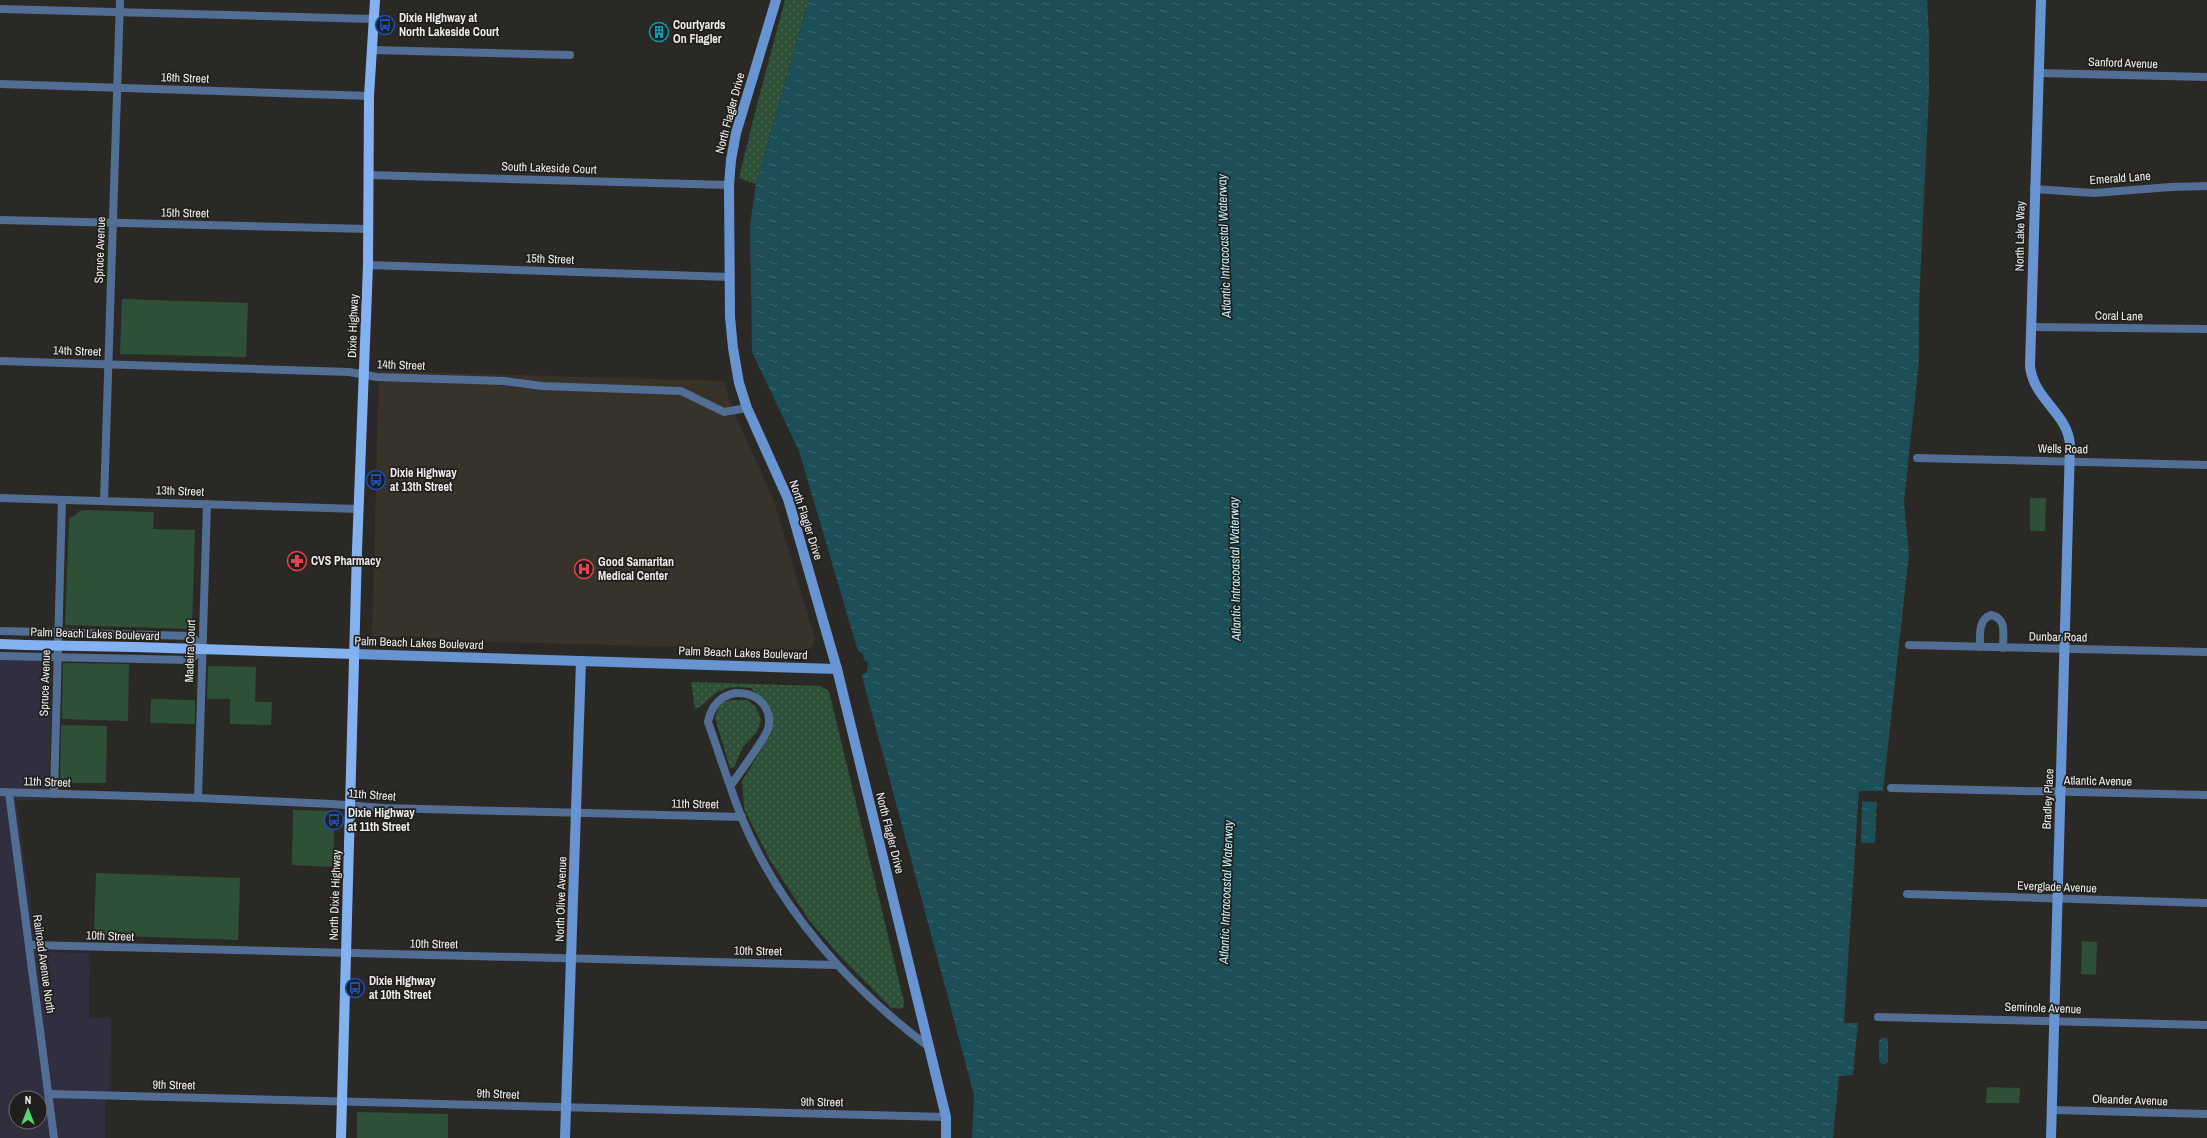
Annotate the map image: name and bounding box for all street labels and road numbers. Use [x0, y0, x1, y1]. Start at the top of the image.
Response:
street label: Sanford Avenue [2088, 54, 2158, 72]
street label: 16th Street [161, 69, 210, 87]
street label: North Flagler Drive [712, 71, 748, 155]
street label: South Lakeside Court [501, 158, 597, 178]
street label: Emerald Lane [2089, 168, 2151, 188]
street label: North Lake Way [2011, 201, 2029, 271]
street label: 15th Street [161, 205, 209, 221]
street label: Spruce Avenue [91, 216, 109, 284]
street label: 15th Street [526, 250, 575, 268]
street label: Dixie Highway [344, 294, 362, 358]
street label: Coral Lane [2095, 308, 2143, 324]
street label: 14th Street [53, 342, 102, 360]
street label: 14th Street [377, 356, 426, 374]
street label: Wells Road [2038, 441, 2088, 457]
street label: North Flagler Drive [786, 478, 826, 562]
street label: 13th Street [156, 482, 205, 500]
street label: Madeira Court [181, 619, 199, 683]
street label: Palm Beach Lakes Boulevard [30, 624, 160, 644]
street label: Dunbar Road [2029, 628, 2087, 646]
street label: Palm Beach Lakes Boulevard [354, 633, 484, 653]
street label: Palm Beach Lakes Boulevard [678, 643, 808, 663]
street label: Spruce Avenue [36, 649, 54, 717]
street label: Bradley Place [2038, 768, 2058, 830]
street label: Atlantic Avenue [2063, 772, 2132, 790]
street label: 11th Street [23, 773, 71, 791]
street label: 11th Street [348, 785, 396, 805]
street label: North Flagler Drive [872, 791, 908, 875]
street label: 11th Street [671, 796, 719, 812]
street label: North Dixie Highway [325, 849, 345, 941]
street label: North Olive Avenue [552, 856, 570, 942]
street label: Everglade Avenue [2017, 878, 2097, 896]
street label: Railroad Avenue North [29, 914, 59, 1014]
street label: 10th Street [86, 927, 135, 945]
street label: 10th Street [410, 936, 458, 952]
street label: 10th Street [734, 943, 782, 959]
street label: Seminole Avenue [2004, 999, 2082, 1017]
street label: 9th Street [153, 1077, 196, 1093]
street label: 9th Street [476, 1085, 520, 1103]
street label: Oleander Avenue [2092, 1091, 2168, 1109]
street label: 9th Street [801, 1094, 844, 1110]

